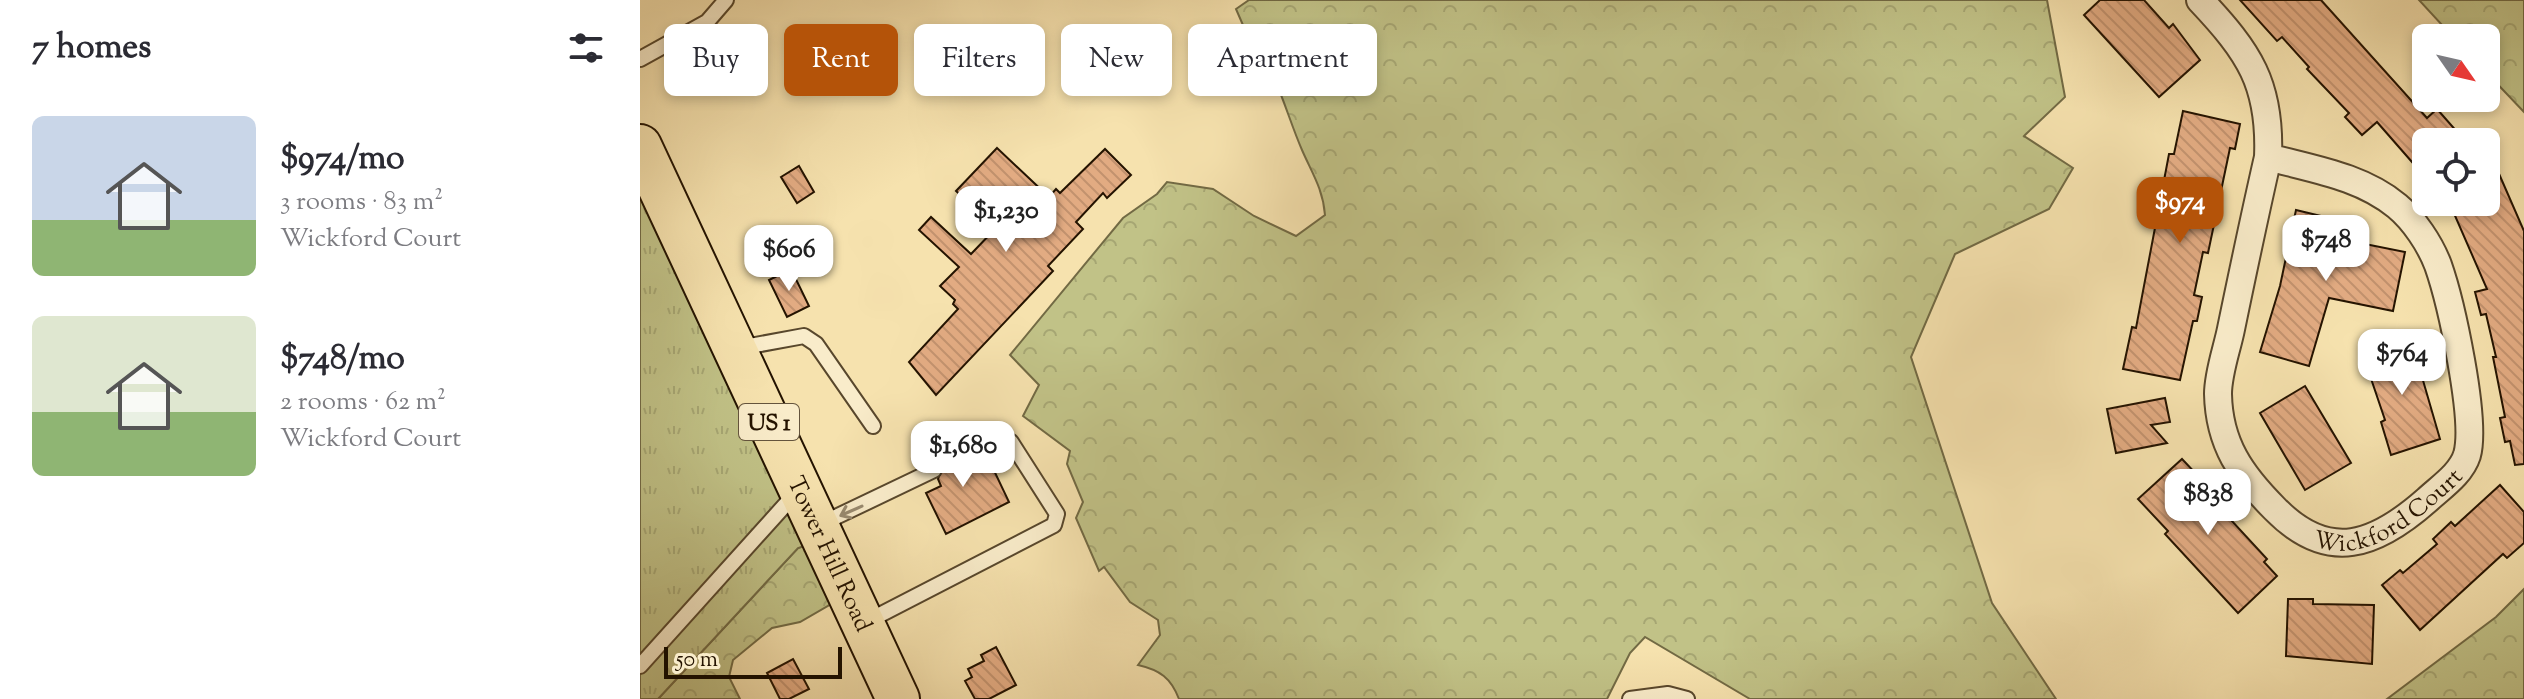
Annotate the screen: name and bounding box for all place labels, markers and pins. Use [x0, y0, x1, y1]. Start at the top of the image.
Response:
pin: $974 [2133, 177, 2227, 245]
pin: $1,230 [941, 186, 1071, 254]
pin: $748 [2279, 215, 2373, 283]
pin: $606 [742, 225, 836, 293]
pin: $764 [2355, 329, 2449, 397]
pin: $1,680 [898, 421, 1028, 489]
pin: $838 [2161, 469, 2255, 537]

